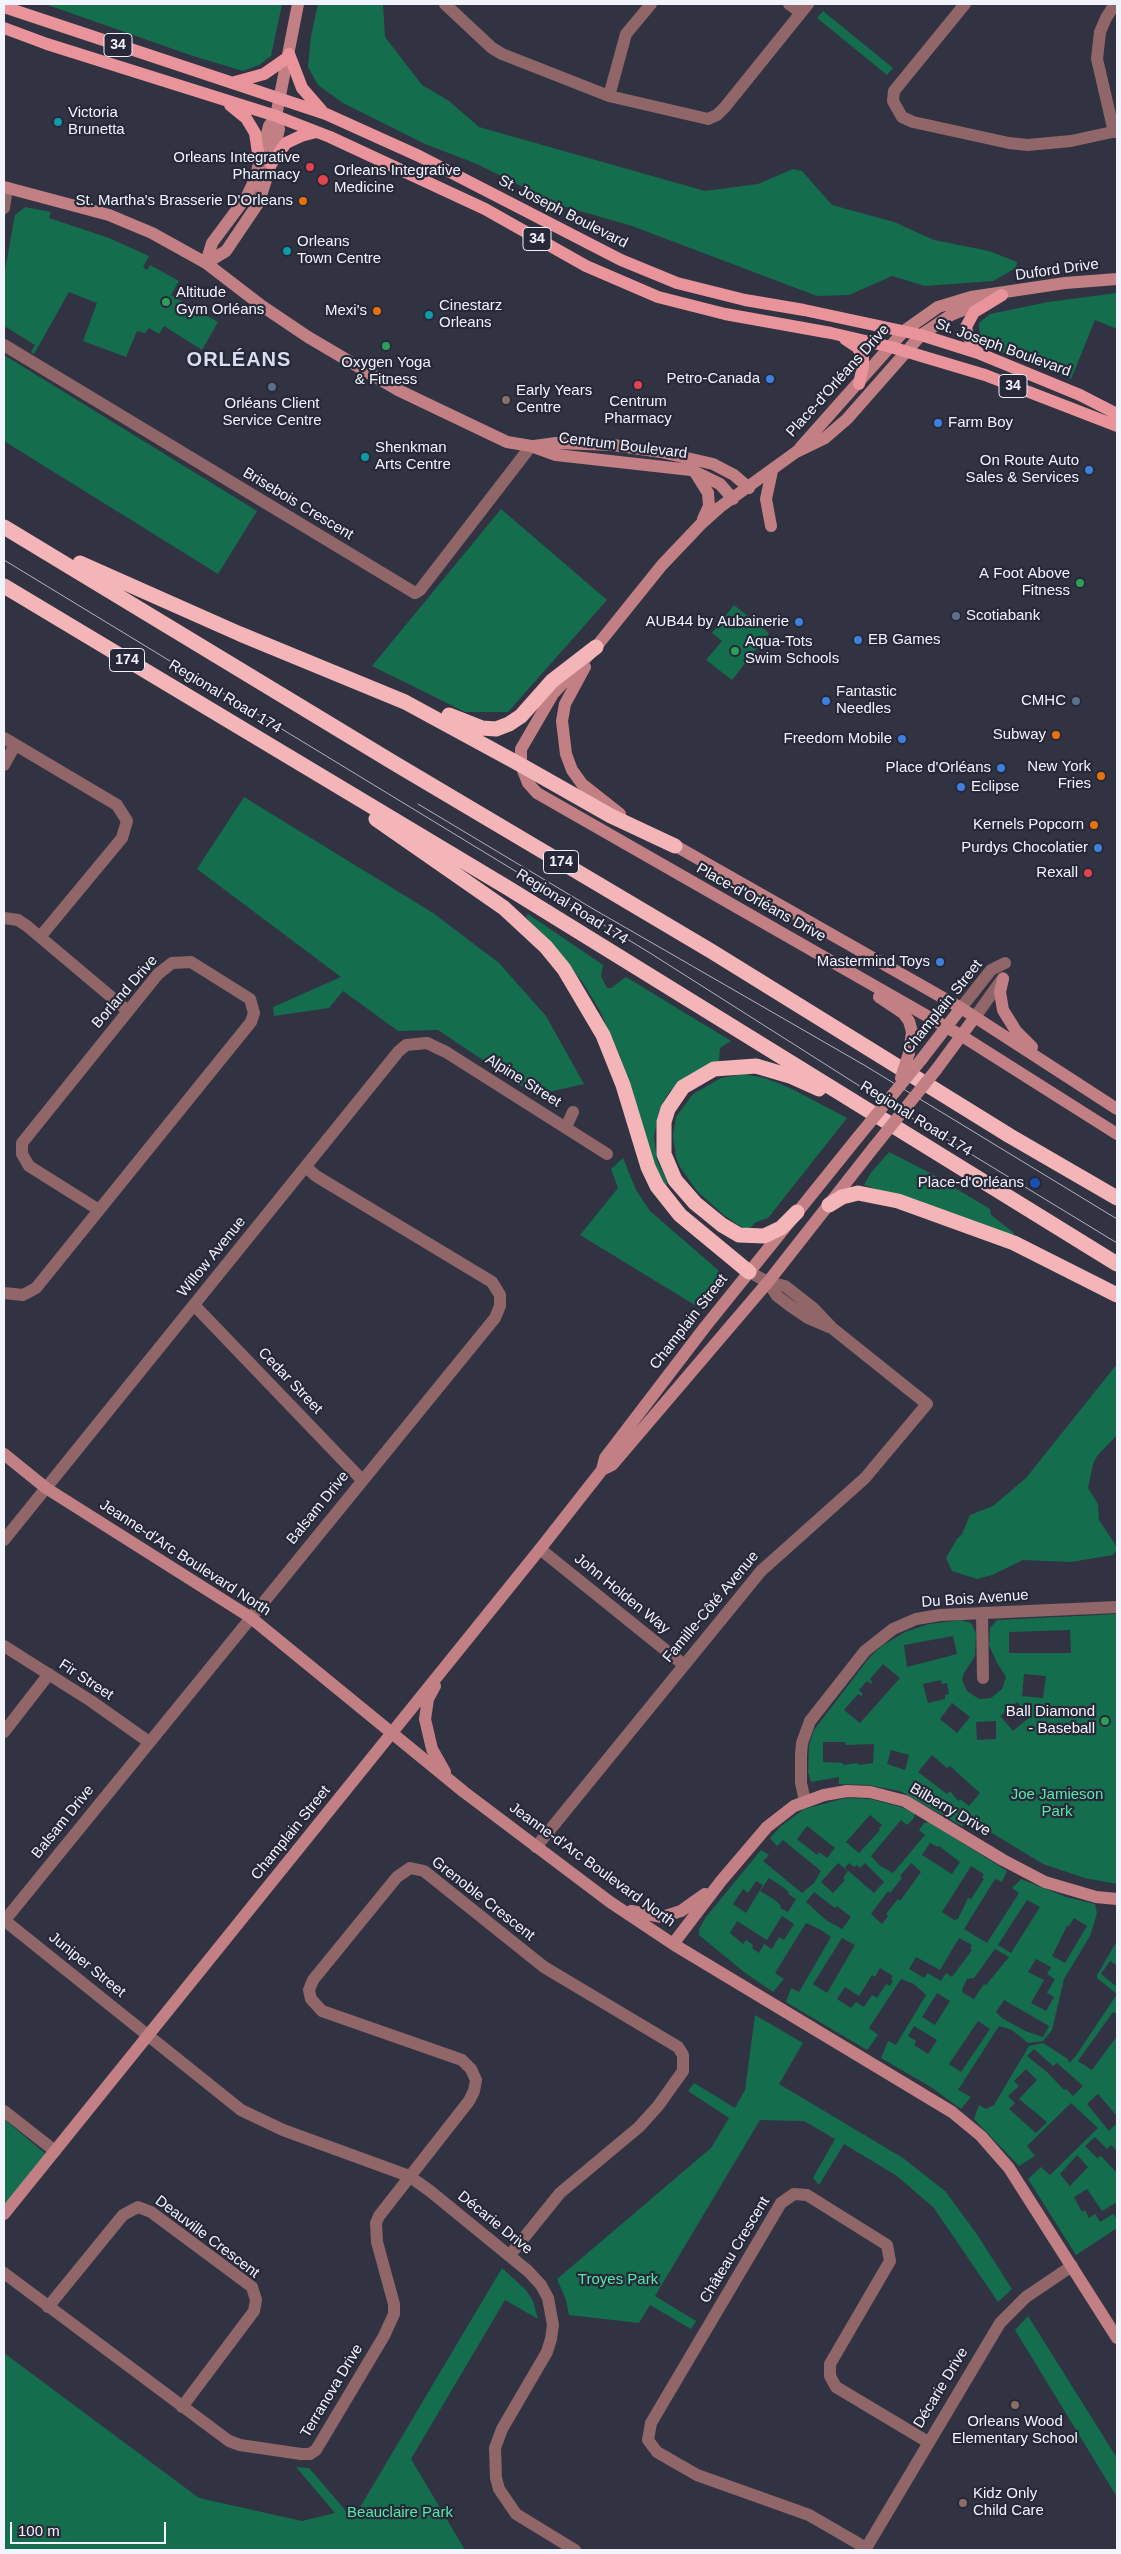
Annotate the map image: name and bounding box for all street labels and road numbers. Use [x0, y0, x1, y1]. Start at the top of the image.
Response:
road number: 34 [104, 34, 132, 56]
street label: St. Joseph Boulevard [495, 172, 631, 252]
road number: 34 [523, 228, 551, 250]
street label: Duford Drive [1014, 255, 1100, 285]
street label: St. Joseph Boulevard [933, 315, 1073, 381]
street label: Place-d'Orléans Drive [783, 321, 893, 441]
road number: 34 [999, 374, 1027, 398]
street label: Centrum Boulevard [558, 429, 688, 463]
street label: Brisebois Crescent [239, 464, 357, 544]
road number: 174 [110, 648, 144, 672]
street label: Regional Road 174 [165, 656, 285, 738]
road number: 174 [544, 850, 578, 874]
street label: Place-d'Orléans Drive [693, 860, 829, 946]
street label: Regional Road 174 [513, 865, 631, 949]
street label: Borland Drive [88, 952, 162, 1032]
street label: Champlain Street [900, 956, 986, 1058]
street label: Alpine Street [482, 1051, 564, 1111]
street label: Regional Road 174 [857, 1077, 975, 1161]
street label: Willow Avenue [174, 1213, 250, 1301]
street label: Champlain Street [646, 1271, 732, 1373]
street label: Cedar Street [254, 1344, 326, 1418]
street label: Balsam Drive [283, 1468, 353, 1548]
street label: Jeanne-d'Arc Boulevard North [96, 1496, 274, 1620]
street label: Famille-Côté Avenue [659, 1548, 763, 1666]
street label: John Holden Way [571, 1550, 673, 1638]
street label: Du Bois Avenue [921, 1586, 1029, 1612]
street label: Fir Street [55, 1656, 117, 1704]
street label: Bilberry Drive [907, 1780, 993, 1840]
street label: Balsam Drive [28, 1782, 98, 1862]
street label: Champlain Street [248, 1782, 334, 1884]
street label: Jeanne-d'Arc Boulevard North [506, 1799, 678, 1931]
street label: Grenoble Crescent [428, 1853, 538, 1945]
street label: Juniper Street [45, 1929, 129, 2001]
street label: Décarie Drive [454, 2187, 536, 2259]
street label: Deauville Crescent [151, 2192, 263, 2282]
street label: Château Crescent [696, 2194, 774, 2306]
street label: Terranova Drive [297, 2341, 367, 2441]
street label: Décarie Drive [910, 2344, 972, 2432]

